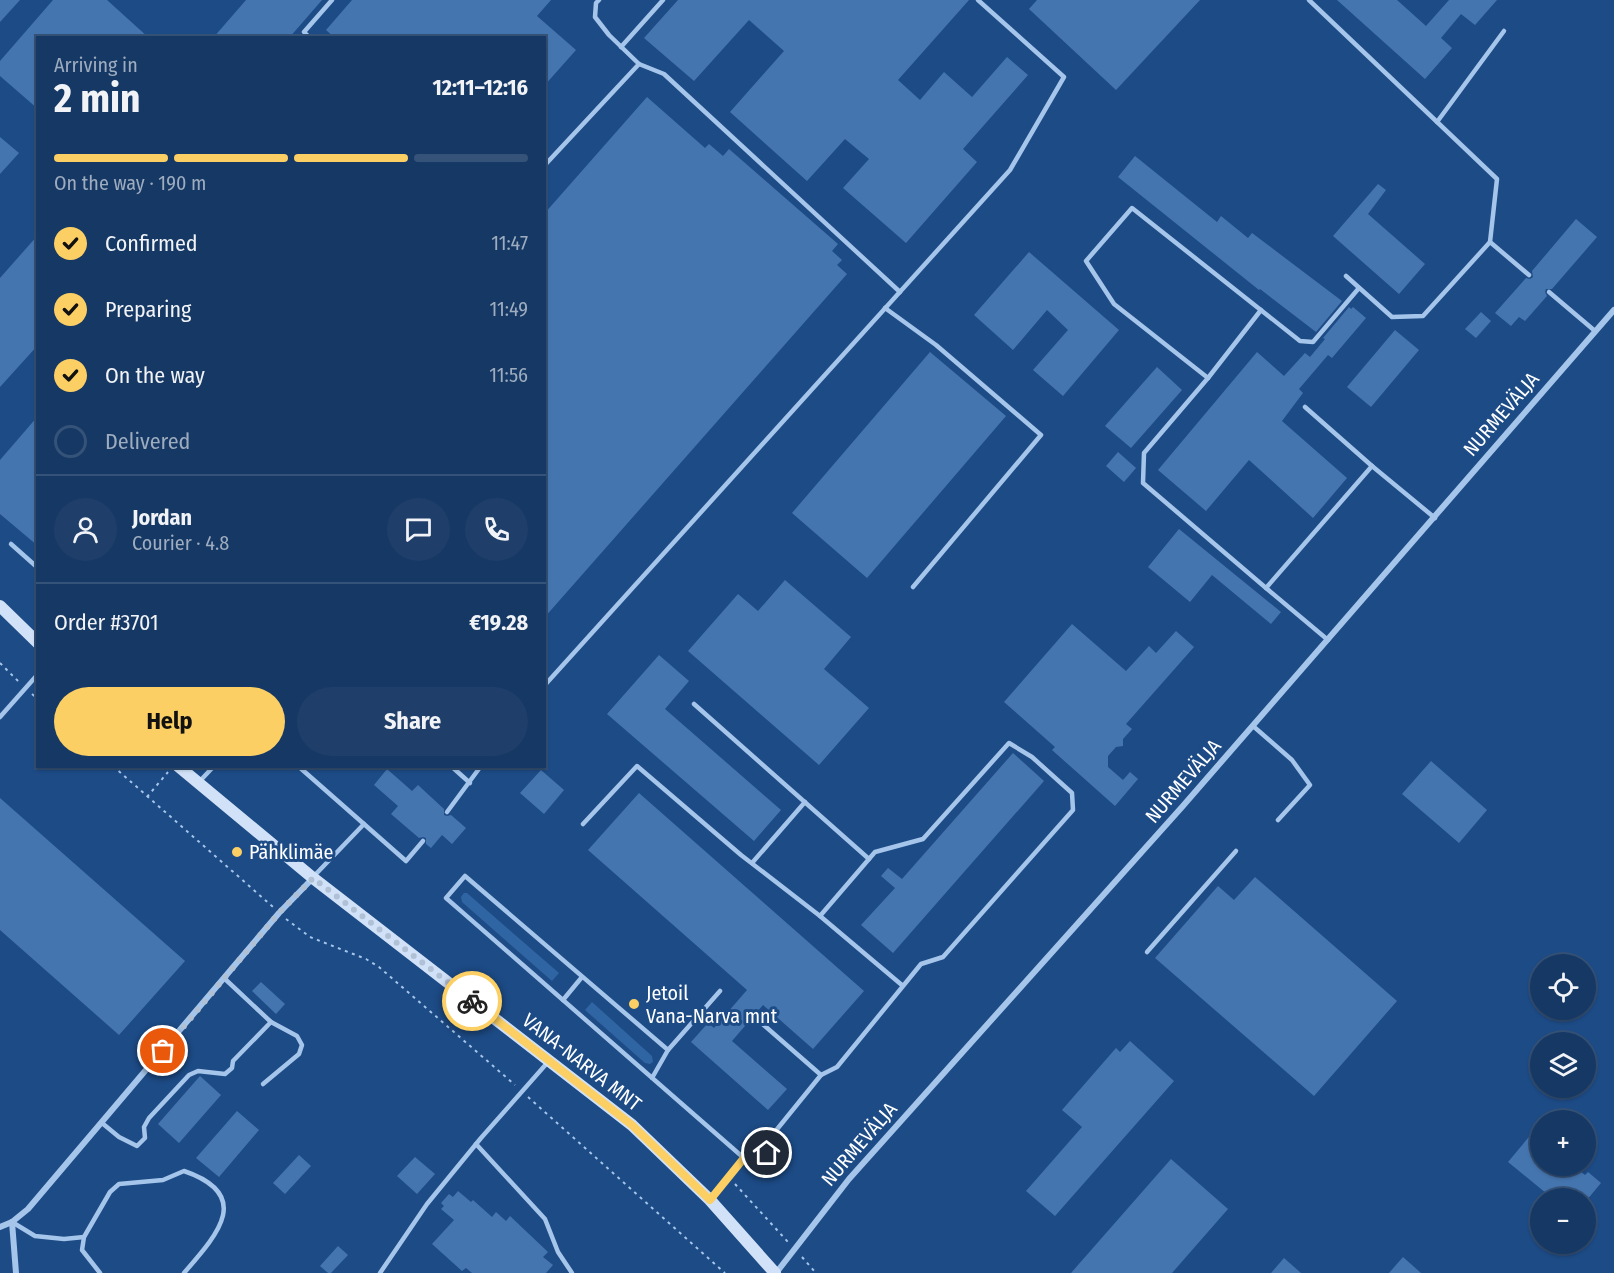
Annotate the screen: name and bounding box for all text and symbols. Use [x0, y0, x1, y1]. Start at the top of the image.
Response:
text: Arriving in [54, 53, 138, 77]
text: 12:11–12:16 [432, 74, 528, 101]
text: 2 min [54, 76, 140, 122]
text: On the way · 190 m [54, 171, 206, 195]
icon: check [54, 227, 87, 260]
text: Confirmed [105, 230, 198, 257]
text: 11:47 [491, 231, 528, 255]
icon: check [54, 293, 87, 326]
text: Preparing [105, 296, 191, 323]
text: 11:49 [490, 297, 528, 321]
icon: check [54, 359, 87, 392]
text: On the way [105, 362, 205, 389]
text: 11:56 [489, 363, 528, 387]
street label: NURMEVÄLJA [1458, 367, 1544, 461]
text: Delivered [105, 428, 190, 455]
button: person [54, 498, 117, 561]
button: chat [387, 498, 450, 561]
button: phone [465, 498, 528, 561]
text: Jordan [132, 504, 192, 531]
text: Courier · 4.8 [132, 531, 229, 555]
text: Order #3701 [54, 609, 159, 636]
text: €19.28 [469, 609, 528, 636]
button: Help [54, 687, 285, 756]
button: Share [297, 687, 528, 756]
street label: NURMEVÄLJA [1140, 734, 1226, 828]
place label: Pähklimäe [249, 840, 333, 864]
marker: Pähklimäe [230, 845, 244, 859]
map controls [1530, 954, 1596, 1254]
button: locate [1530, 954, 1596, 1020]
courier [442, 971, 502, 1031]
place label: Jetoil Vana-Narva mnt [646, 981, 778, 1028]
icon: bike [456, 985, 489, 1018]
marker: Jetoil Vana-Narva mnt [627, 997, 641, 1011]
street label: VANA-NARVA MNT [518, 1008, 647, 1116]
pin [137, 1025, 188, 1076]
button: layers [1530, 1032, 1596, 1098]
icon: bag [146, 1034, 179, 1067]
street label: NURMEVÄLJA [816, 1097, 902, 1191]
button: + [1530, 1110, 1596, 1176]
pin [741, 1127, 792, 1178]
icon: home [750, 1136, 783, 1169]
button: − [1530, 1188, 1596, 1254]

